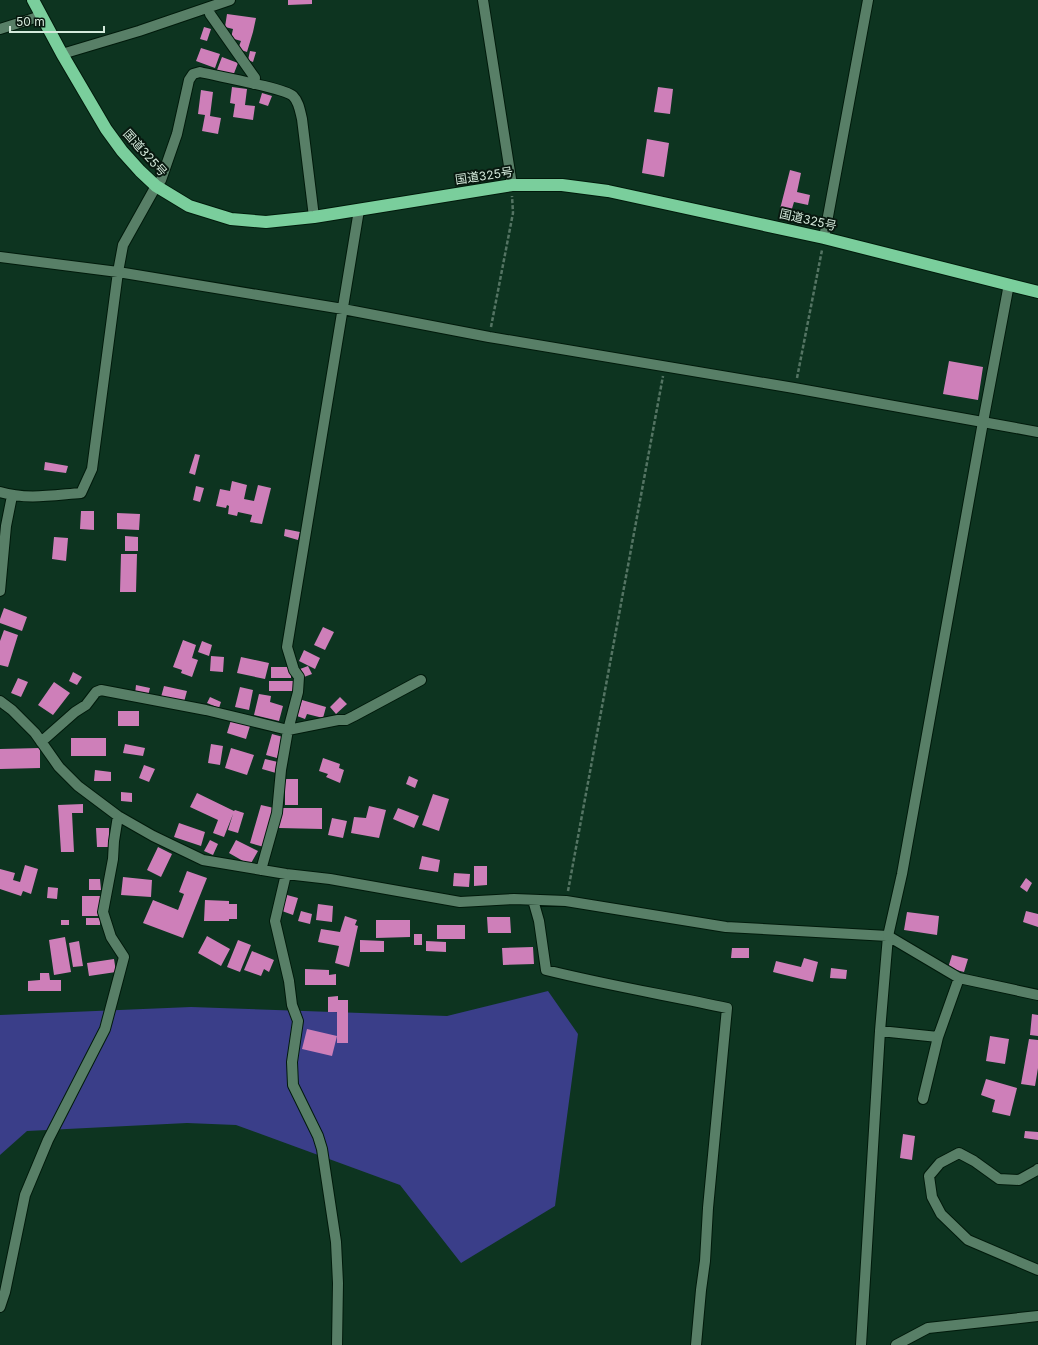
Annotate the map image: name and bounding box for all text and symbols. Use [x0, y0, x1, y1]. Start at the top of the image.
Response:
scale bar [10, 8, 104, 34]
text: 50 m [16, 14, 45, 29]
street label: 国道325号 [120, 126, 170, 179]
street label: 国道325号 [454, 164, 514, 187]
street label: 国道325号 [778, 206, 838, 233]

